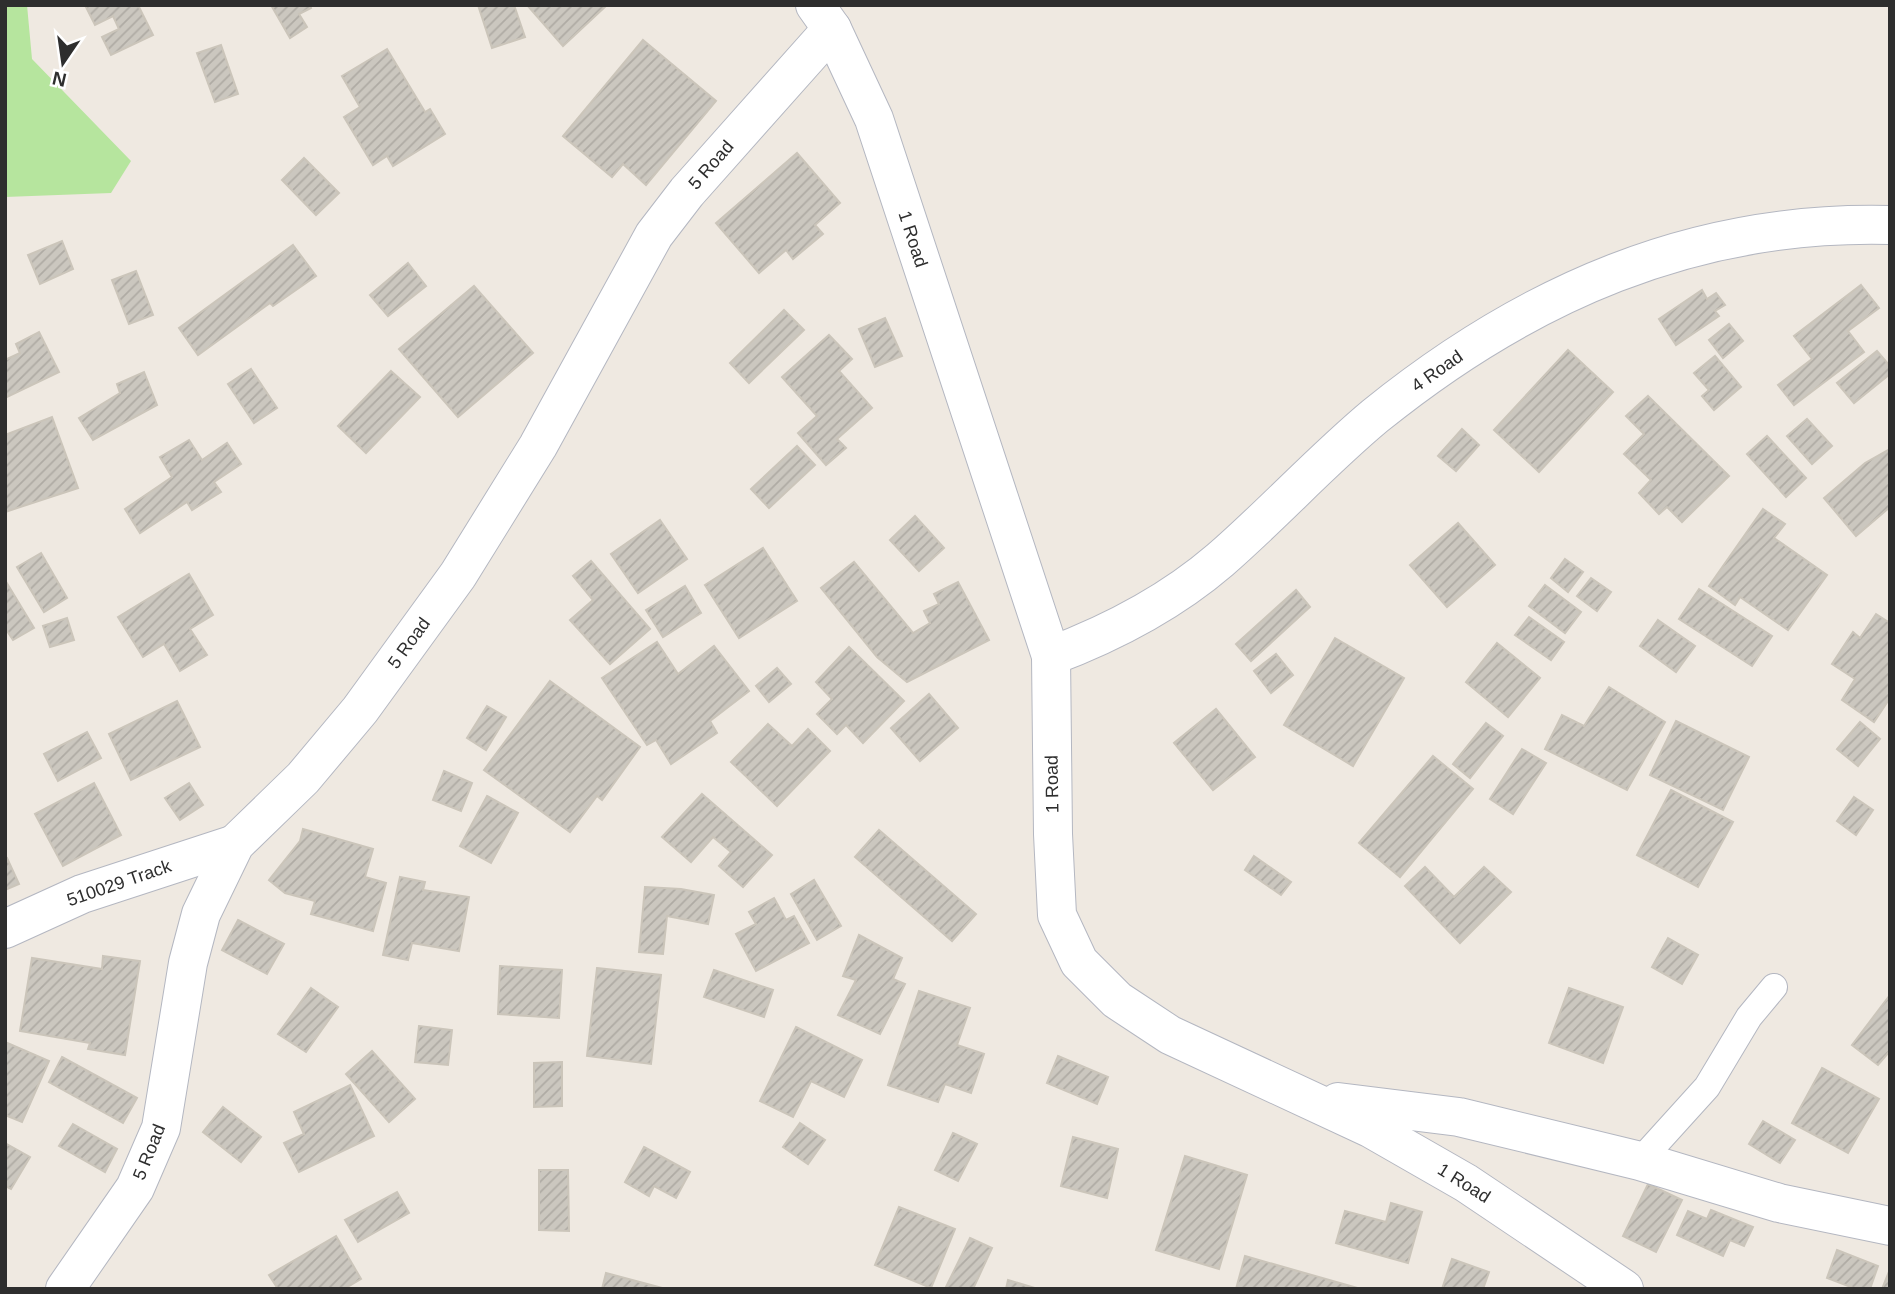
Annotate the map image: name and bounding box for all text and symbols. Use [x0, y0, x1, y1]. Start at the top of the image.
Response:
north arrow [28, 28, 98, 98]
text: N [50, 67, 68, 91]
street label: 5 Road [684, 137, 738, 193]
street label: 1 Road [895, 208, 931, 270]
street label: 4 Road [1407, 346, 1467, 396]
street label: 5 Road [384, 614, 434, 672]
street label: 1 Road [1041, 755, 1063, 813]
street label: 510029 Track [64, 855, 175, 910]
street label: 5 Road [129, 1121, 169, 1183]
street label: 1 Road [1434, 1159, 1494, 1207]

